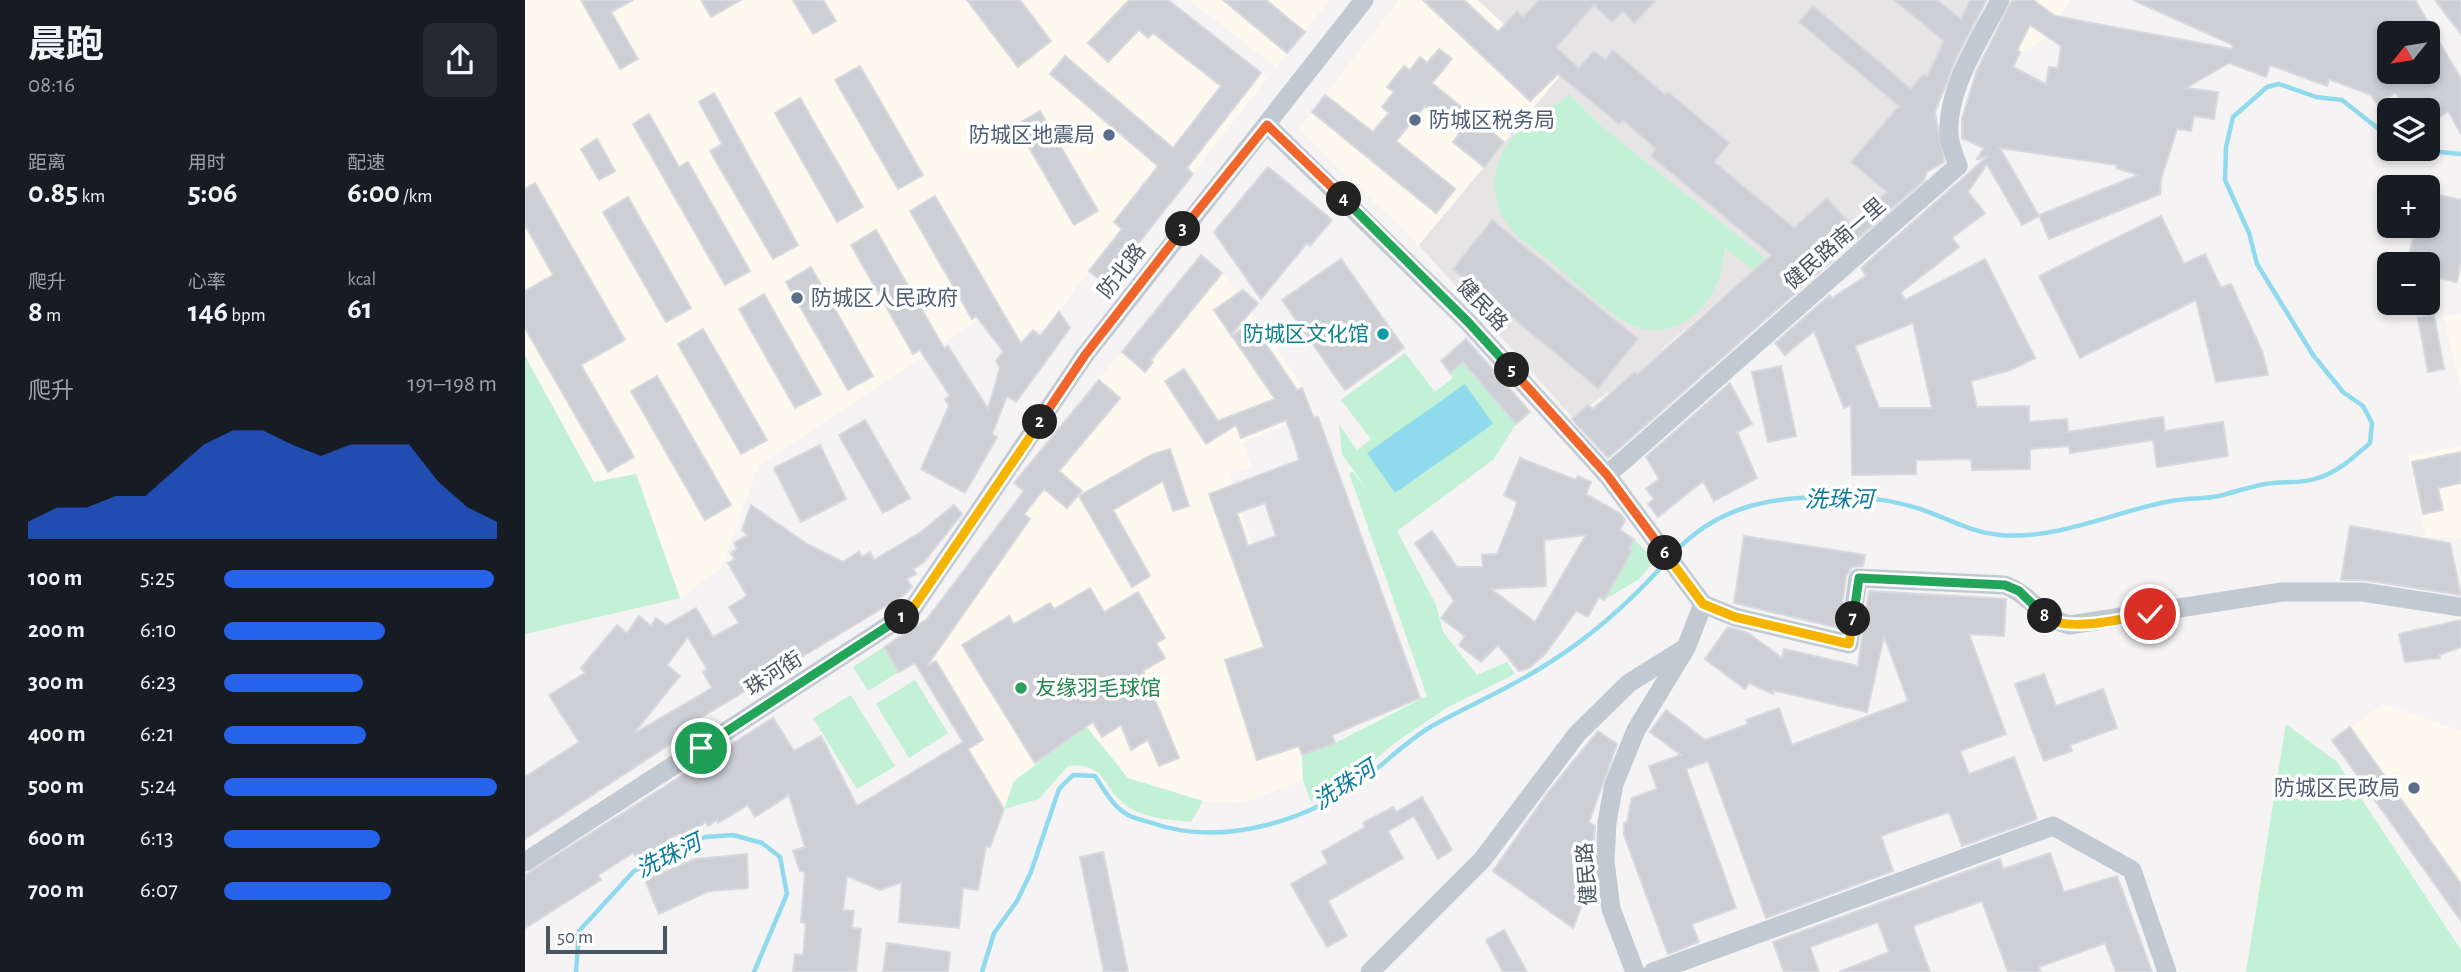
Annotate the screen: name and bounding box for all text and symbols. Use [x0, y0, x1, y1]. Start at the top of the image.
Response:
north arrow [2377, 21, 2439, 84]
map controls [2377, 21, 2440, 315]
button: share [423, 23, 497, 97]
text: 晨跑 [28, 27, 104, 65]
text: 08:16 [28, 74, 75, 97]
button: layers [2377, 98, 2440, 161]
place label: 防城区税务局 [1429, 109, 1555, 131]
marker: 防城区税务局 [1407, 112, 1423, 128]
place label: 防城区地震局 [969, 124, 1095, 146]
marker: 防城区地震局 [1101, 127, 1117, 143]
text: 距离 [28, 154, 66, 173]
text: 用时 [188, 154, 226, 173]
text: 配速 [347, 154, 385, 173]
button: + [2377, 175, 2440, 238]
text: 0.85 [28, 178, 78, 208]
text: 5:06 [188, 178, 238, 208]
text: 6:00 [347, 178, 400, 208]
pin: 4 [1327, 182, 1361, 216]
text: km [78, 187, 105, 206]
text: /km [400, 187, 432, 206]
text: 4 [1339, 189, 1348, 208]
street label: 健民路南一里 [1780, 194, 1889, 293]
pin: 3 [1165, 212, 1201, 246]
text: 3 [1178, 219, 1187, 238]
street label: 防北路 [1094, 239, 1150, 302]
button: − [2377, 252, 2440, 315]
text: kcal [347, 270, 376, 289]
text: 爬升 [28, 273, 66, 292]
text: 心率 [188, 273, 226, 292]
street label: 健民路 [1453, 274, 1512, 335]
place label: 防城区人民政府 [811, 287, 958, 309]
marker: 防城区人民政府 [789, 290, 805, 306]
text: 61 [347, 294, 373, 324]
text: 8 [28, 297, 43, 327]
text: 146 [188, 297, 228, 327]
text: m [43, 306, 61, 325]
text: bpm [228, 306, 266, 325]
place label: 防城区文化馆 [1243, 323, 1369, 345]
marker: 防城区文化馆 [1375, 326, 1391, 342]
pin: 5 [1495, 352, 1529, 388]
text: 5 [1507, 360, 1516, 379]
text: 191–198 m [408, 373, 497, 396]
text: 爬升 [28, 380, 74, 403]
pin: 2 [1023, 404, 1057, 440]
text: 2 [1035, 412, 1044, 431]
water label: 洗珠河 [1805, 487, 1878, 512]
pin: 6 [1647, 536, 1683, 570]
text: 6 [1660, 543, 1669, 562]
text: 100 m [28, 567, 82, 590]
text: 5:25 [140, 567, 175, 590]
pin [2120, 584, 2180, 644]
icon: check [2131, 595, 2169, 633]
pin: 8 [2027, 598, 2063, 634]
pin: 1 [885, 600, 919, 634]
pin: 7 [1835, 602, 1871, 636]
text: 8 [2040, 606, 2049, 625]
text: 1 [898, 607, 905, 626]
text: 7 [1848, 609, 1857, 628]
text: 200 m [28, 619, 85, 642]
text: 6:10 [140, 619, 176, 642]
street label: 珠河街 [741, 647, 806, 700]
text: 300 m [28, 671, 84, 694]
text: 6:23 [140, 671, 176, 694]
place label: 友缘羽毛球馆 [1035, 677, 1161, 699]
marker: 友缘羽毛球馆 [1013, 680, 1029, 696]
pin [671, 718, 731, 778]
text: 400 m [28, 723, 86, 746]
text: 6:21 [140, 723, 174, 746]
icon: arrive [682, 729, 720, 767]
water label: 洗珠河 [1309, 754, 1384, 814]
text: 500 m [28, 775, 84, 798]
text: 5:24 [140, 775, 176, 798]
place label: 防城区民政局 [2274, 777, 2400, 799]
marker: 防城区民政局 [2406, 780, 2422, 796]
text: 600 m [28, 827, 85, 850]
text: 6:13 [140, 827, 173, 850]
water label: 洗珠河 [632, 828, 709, 882]
street label: 健民路 [1573, 842, 1600, 906]
text: 700 m [28, 879, 84, 902]
text: 6:07 [140, 879, 178, 902]
scale bar [546, 923, 667, 955]
text: 50 m [557, 928, 593, 947]

